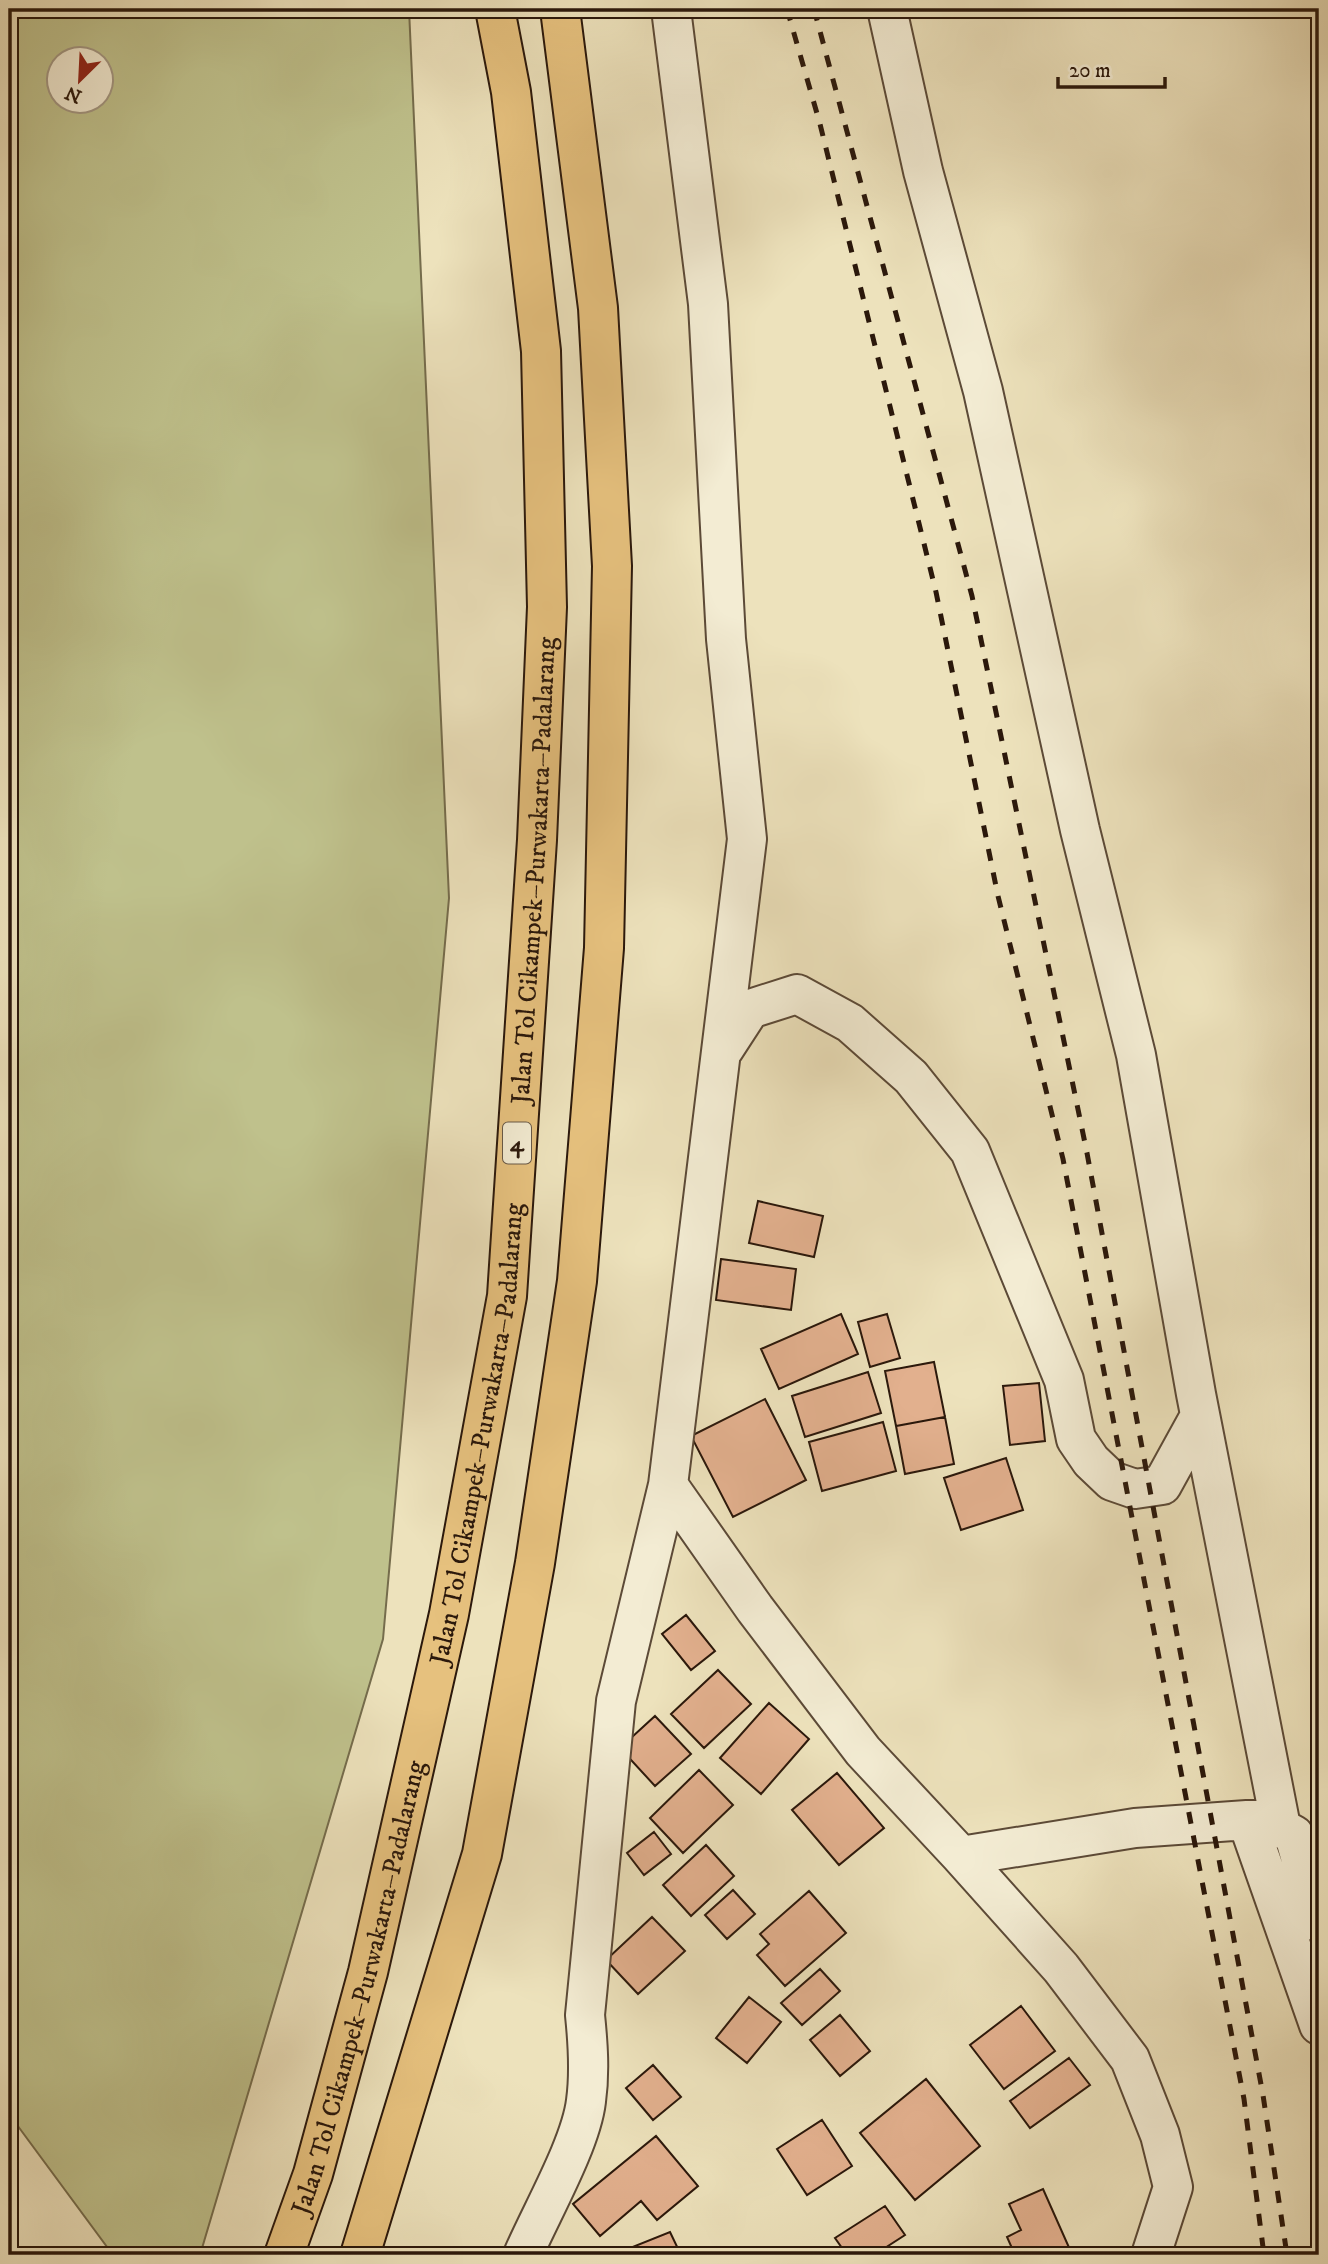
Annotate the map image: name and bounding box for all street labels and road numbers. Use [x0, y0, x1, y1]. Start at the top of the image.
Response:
street label: Jalan Tol Cikampek–Purwakarta–Padalarang [505, 636, 564, 1107]
road number: 4 [503, 1122, 531, 1163]
street label: Jalan Tol Cikampek–Purwakarta–Padalarang [423, 1202, 531, 1670]
street label: Jalan Tol Cikampek–Purwakarta–Padalarang [284, 1757, 433, 2221]

